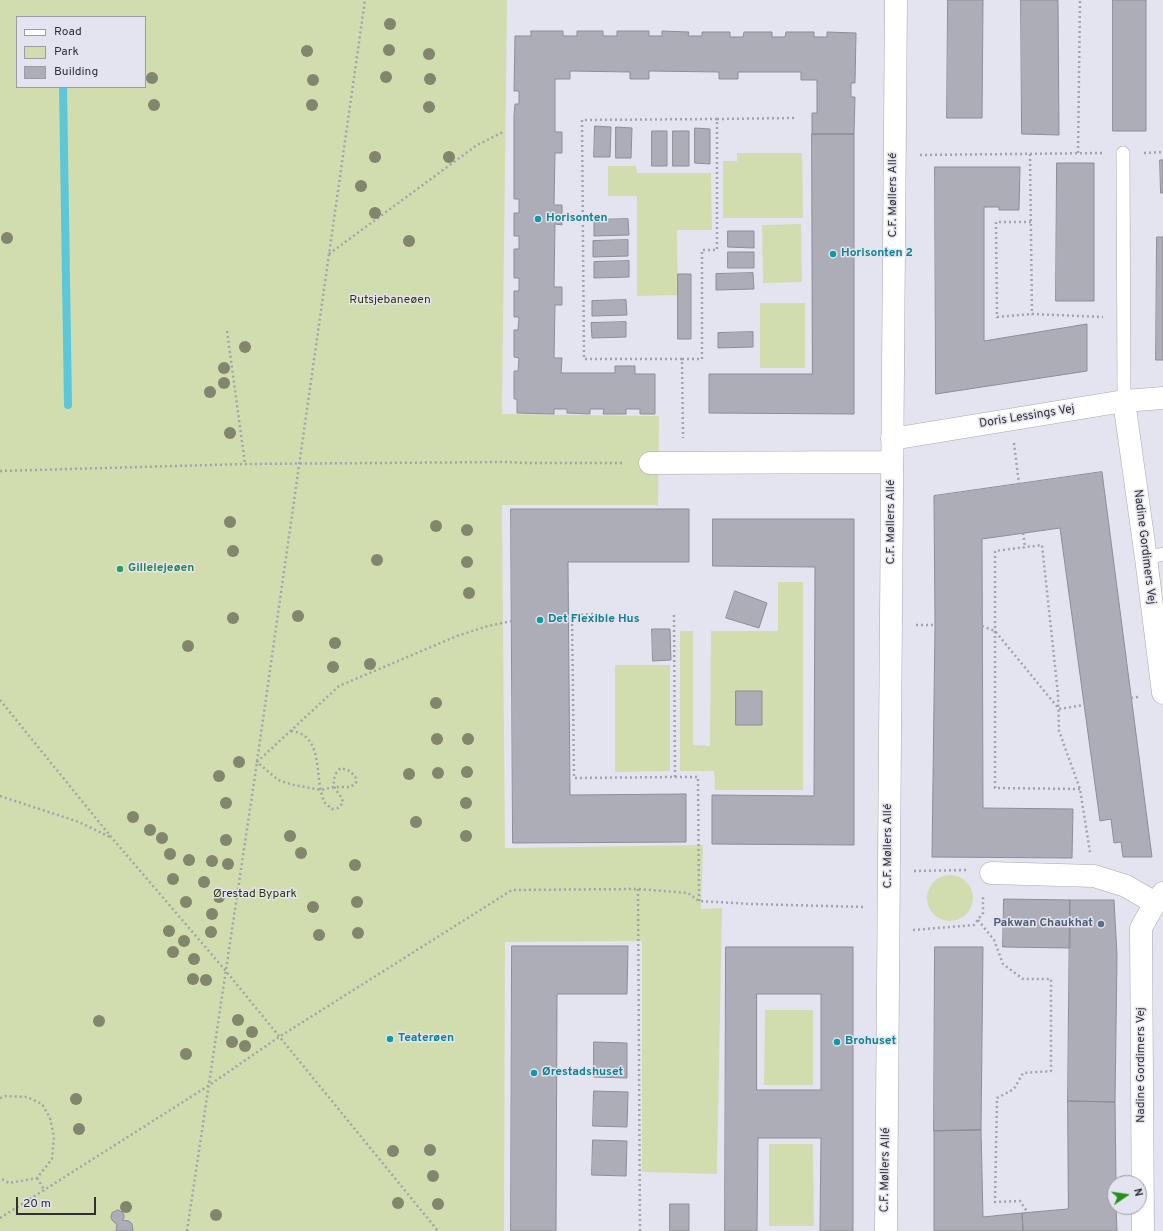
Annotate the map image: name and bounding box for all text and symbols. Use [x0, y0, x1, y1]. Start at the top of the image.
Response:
legend [16, 16, 146, 88]
text: Road [54, 24, 82, 40]
text: Park [54, 44, 79, 60]
text: Building [54, 64, 98, 80]
street label: C.F. Møllers Allé [887, 153, 901, 237]
place label: Horisonten [546, 212, 608, 226]
marker: Horisonten [533, 214, 543, 224]
place label: Horisonten 2 [841, 247, 913, 261]
marker: Horisonten 2 [828, 249, 838, 259]
park label: Rutsjebaneøen [349, 294, 431, 308]
street label: Doris Lessings Vej [978, 402, 1076, 432]
street label: C.F. Møllers Allé [885, 480, 899, 564]
street label: Nadine Gordimers Vej [1130, 489, 1158, 605]
place label: Gillelejeøen [128, 562, 194, 576]
marker: Gillelejeøen [115, 564, 125, 574]
place label: Det Flexible Hus [548, 613, 640, 627]
marker: Det Flexible Hus [535, 615, 545, 625]
street label: C.F. Møllers Allé [882, 804, 896, 888]
park label: Ørestad Bypark [213, 888, 297, 902]
place label: Pakwan Chaukhat [993, 917, 1093, 931]
marker: Pakwan Chaukhat [1096, 919, 1106, 929]
street label: Nadine Gordimers Vej [1135, 1007, 1149, 1123]
place label: Teaterøen [398, 1032, 454, 1046]
marker: Teaterøen [385, 1034, 395, 1044]
place label: Brohuset [845, 1035, 896, 1049]
marker: Brohuset [832, 1037, 842, 1047]
place label: Ørestadshuset [542, 1066, 623, 1080]
marker: Ørestadshuset [529, 1068, 539, 1078]
street label: C.F. Møllers Allé [878, 1127, 894, 1213]
north arrow [1107, 1175, 1147, 1215]
text: N [1130, 1187, 1145, 1198]
scale bar [18, 1189, 98, 1215]
text: 20 m [23, 1196, 51, 1212]

